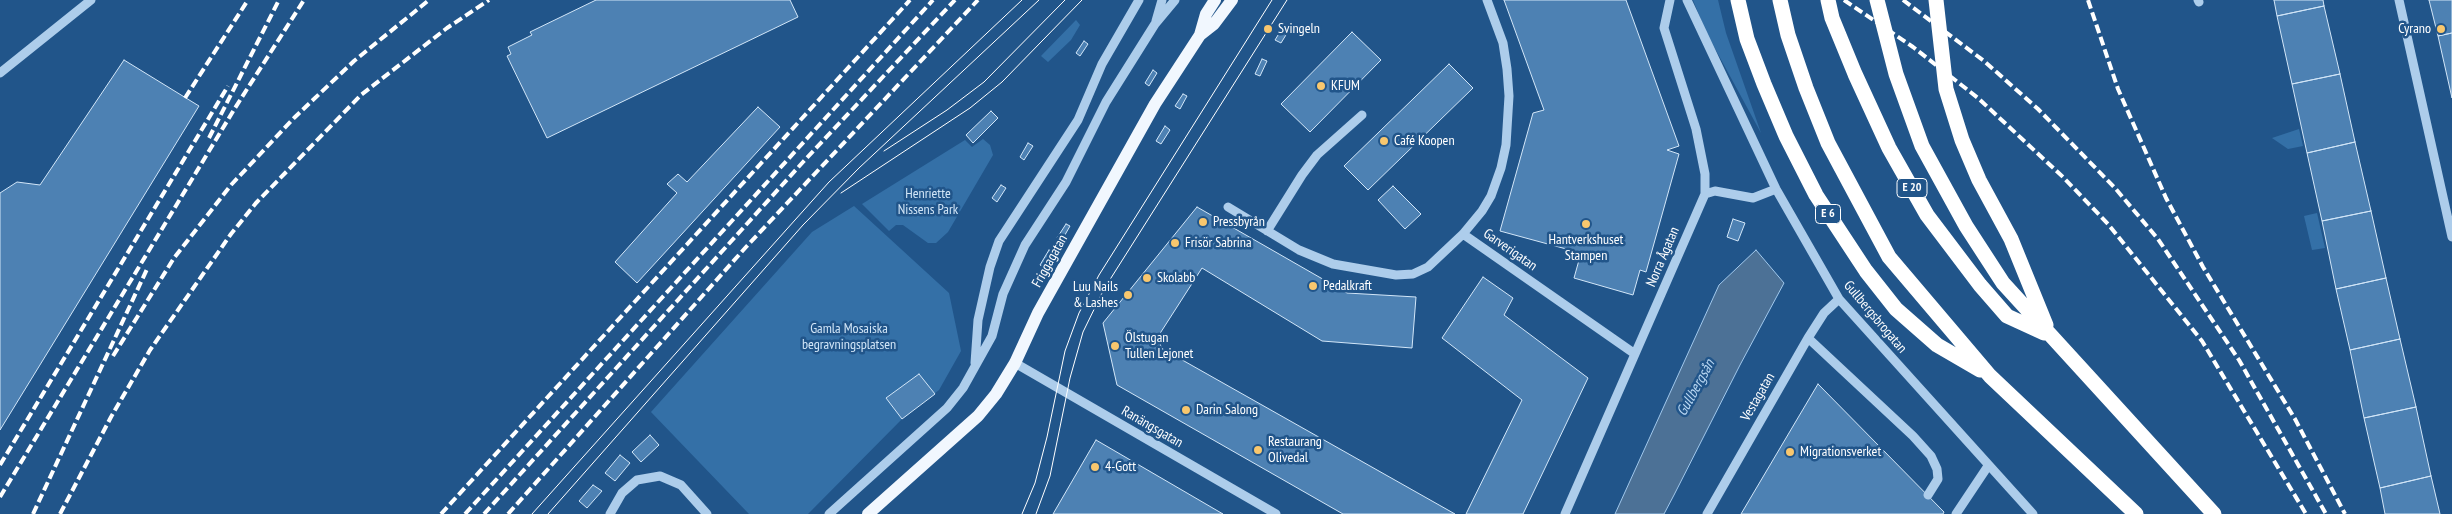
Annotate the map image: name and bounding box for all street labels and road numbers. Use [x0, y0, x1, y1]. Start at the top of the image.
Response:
road number: E 20 [1897, 178, 1927, 198]
road number: E 6 [1816, 204, 1840, 223]
street label: Norra Ågatan [1643, 224, 1683, 290]
street label: Garverigatan [1480, 225, 1540, 275]
street label: Friggagatan [1029, 232, 1071, 290]
street label: Gullbergsbrogatan [1840, 277, 1910, 357]
street label: Vestagatan [1737, 370, 1779, 424]
street label: Ranängsgatan [1118, 403, 1186, 451]

